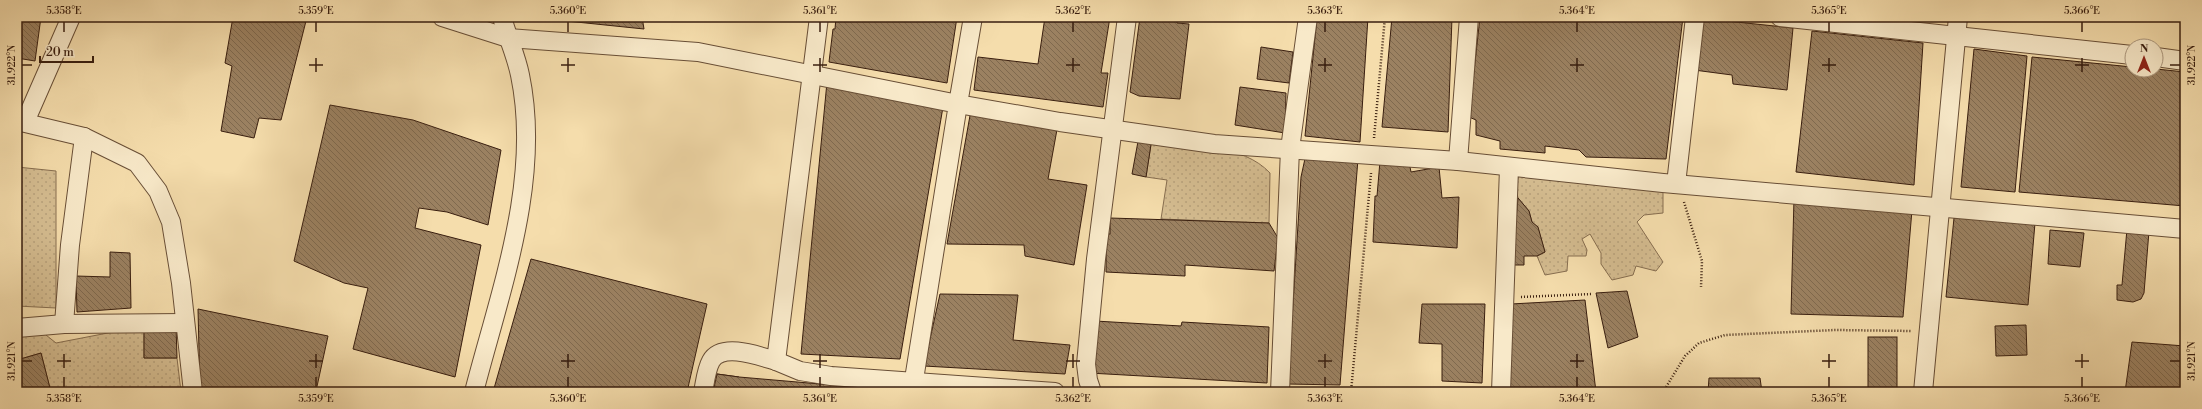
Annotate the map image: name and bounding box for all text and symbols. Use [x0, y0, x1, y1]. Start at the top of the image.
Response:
text: 5.358°E [46, 5, 82, 17]
text: 5.359°E [298, 5, 334, 17]
text: 5.360°E [550, 5, 586, 17]
text: 5.361°E [803, 5, 837, 17]
text: 5.362°E [1055, 5, 1091, 17]
text: 5.363°E [1307, 5, 1343, 17]
text: 5.364°E [1559, 5, 1595, 17]
text: 5.365°E [1811, 5, 1847, 17]
text: 5.366°E [2064, 5, 2100, 17]
scale bar [40, 38, 93, 64]
north arrow [2124, 38, 2164, 78]
text: N [2140, 42, 2149, 56]
text: 31.922°N [6, 44, 18, 85]
text: 31.922°N [2186, 44, 2198, 85]
text: 20 m [46, 45, 74, 60]
text: 31.921°N [6, 341, 18, 381]
text: 31.921°N [2186, 341, 2198, 381]
text: 5.358°E [46, 393, 82, 405]
text: 5.359°E [298, 393, 334, 405]
text: 5.360°E [550, 393, 586, 405]
text: 5.361°E [803, 393, 837, 405]
text: 5.362°E [1055, 393, 1091, 405]
text: 5.363°E [1307, 393, 1343, 405]
text: 5.364°E [1559, 393, 1595, 405]
text: 5.365°E [1811, 393, 1847, 405]
text: 5.366°E [2064, 393, 2100, 405]

